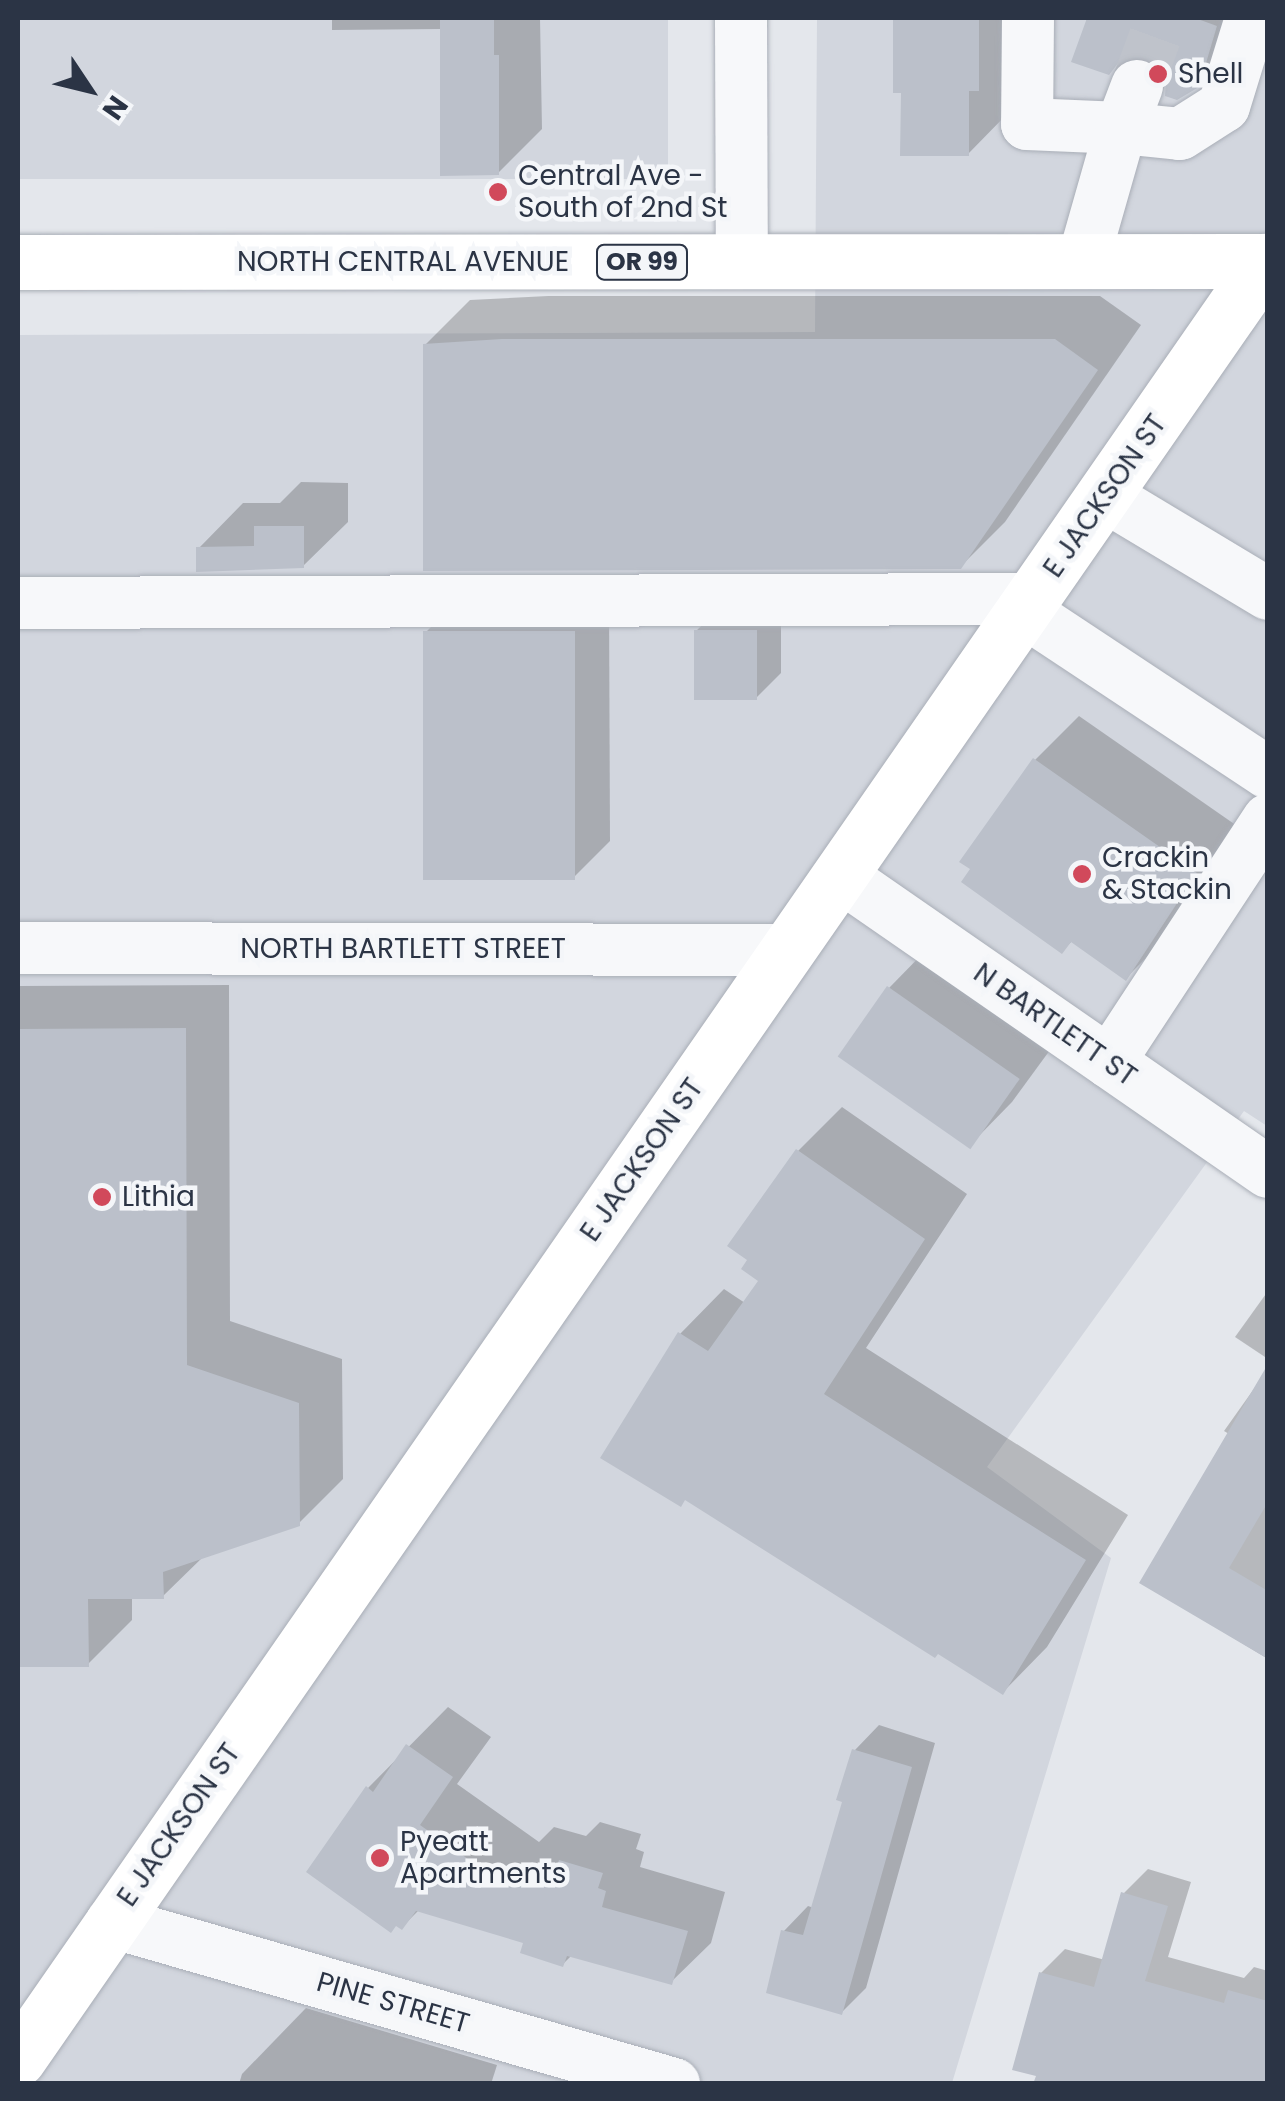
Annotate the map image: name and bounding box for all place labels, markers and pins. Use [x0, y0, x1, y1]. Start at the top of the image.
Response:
place label: Shell [1178, 57, 1243, 91]
marker: Shell [1147, 63, 1169, 85]
place label: Central Ave - South of 2nd St [518, 159, 728, 225]
marker: Central Ave - South of 2nd St [487, 181, 509, 203]
place label: Crackin & Stackin [1102, 841, 1232, 907]
marker: Crackin & Stackin [1071, 863, 1093, 885]
place label: Lithia [122, 1180, 195, 1214]
marker: Lithia [91, 1186, 113, 1208]
place label: Pyeatt Apartments [400, 1825, 566, 1891]
marker: Pyeatt Apartments [369, 1847, 391, 1869]

